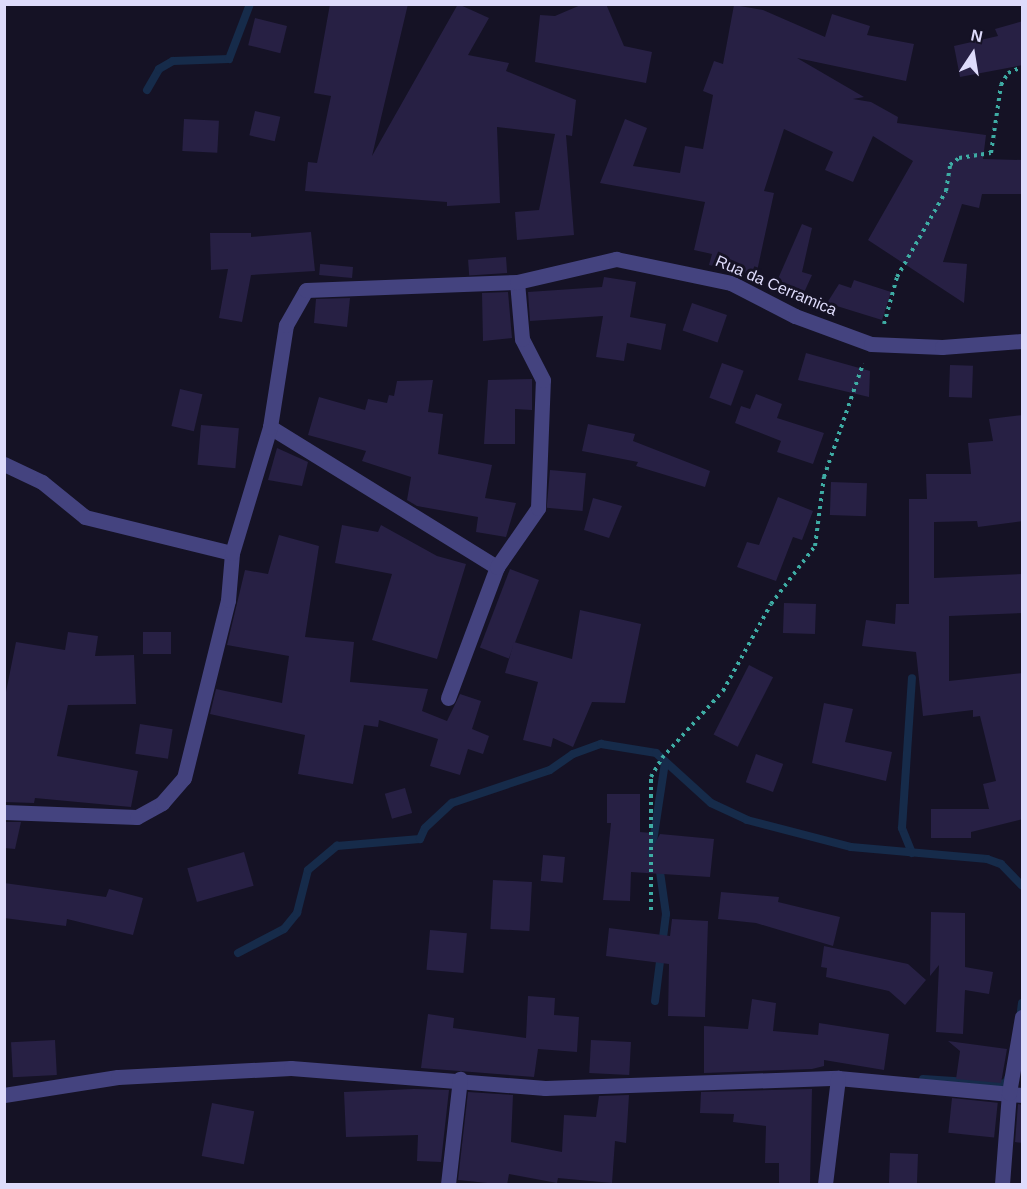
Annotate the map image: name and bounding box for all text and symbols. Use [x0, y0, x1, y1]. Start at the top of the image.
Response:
north arrow [943, 24, 1003, 84]
text: N [969, 26, 984, 45]
street label: Rua da Cerramica [712, 252, 840, 320]

